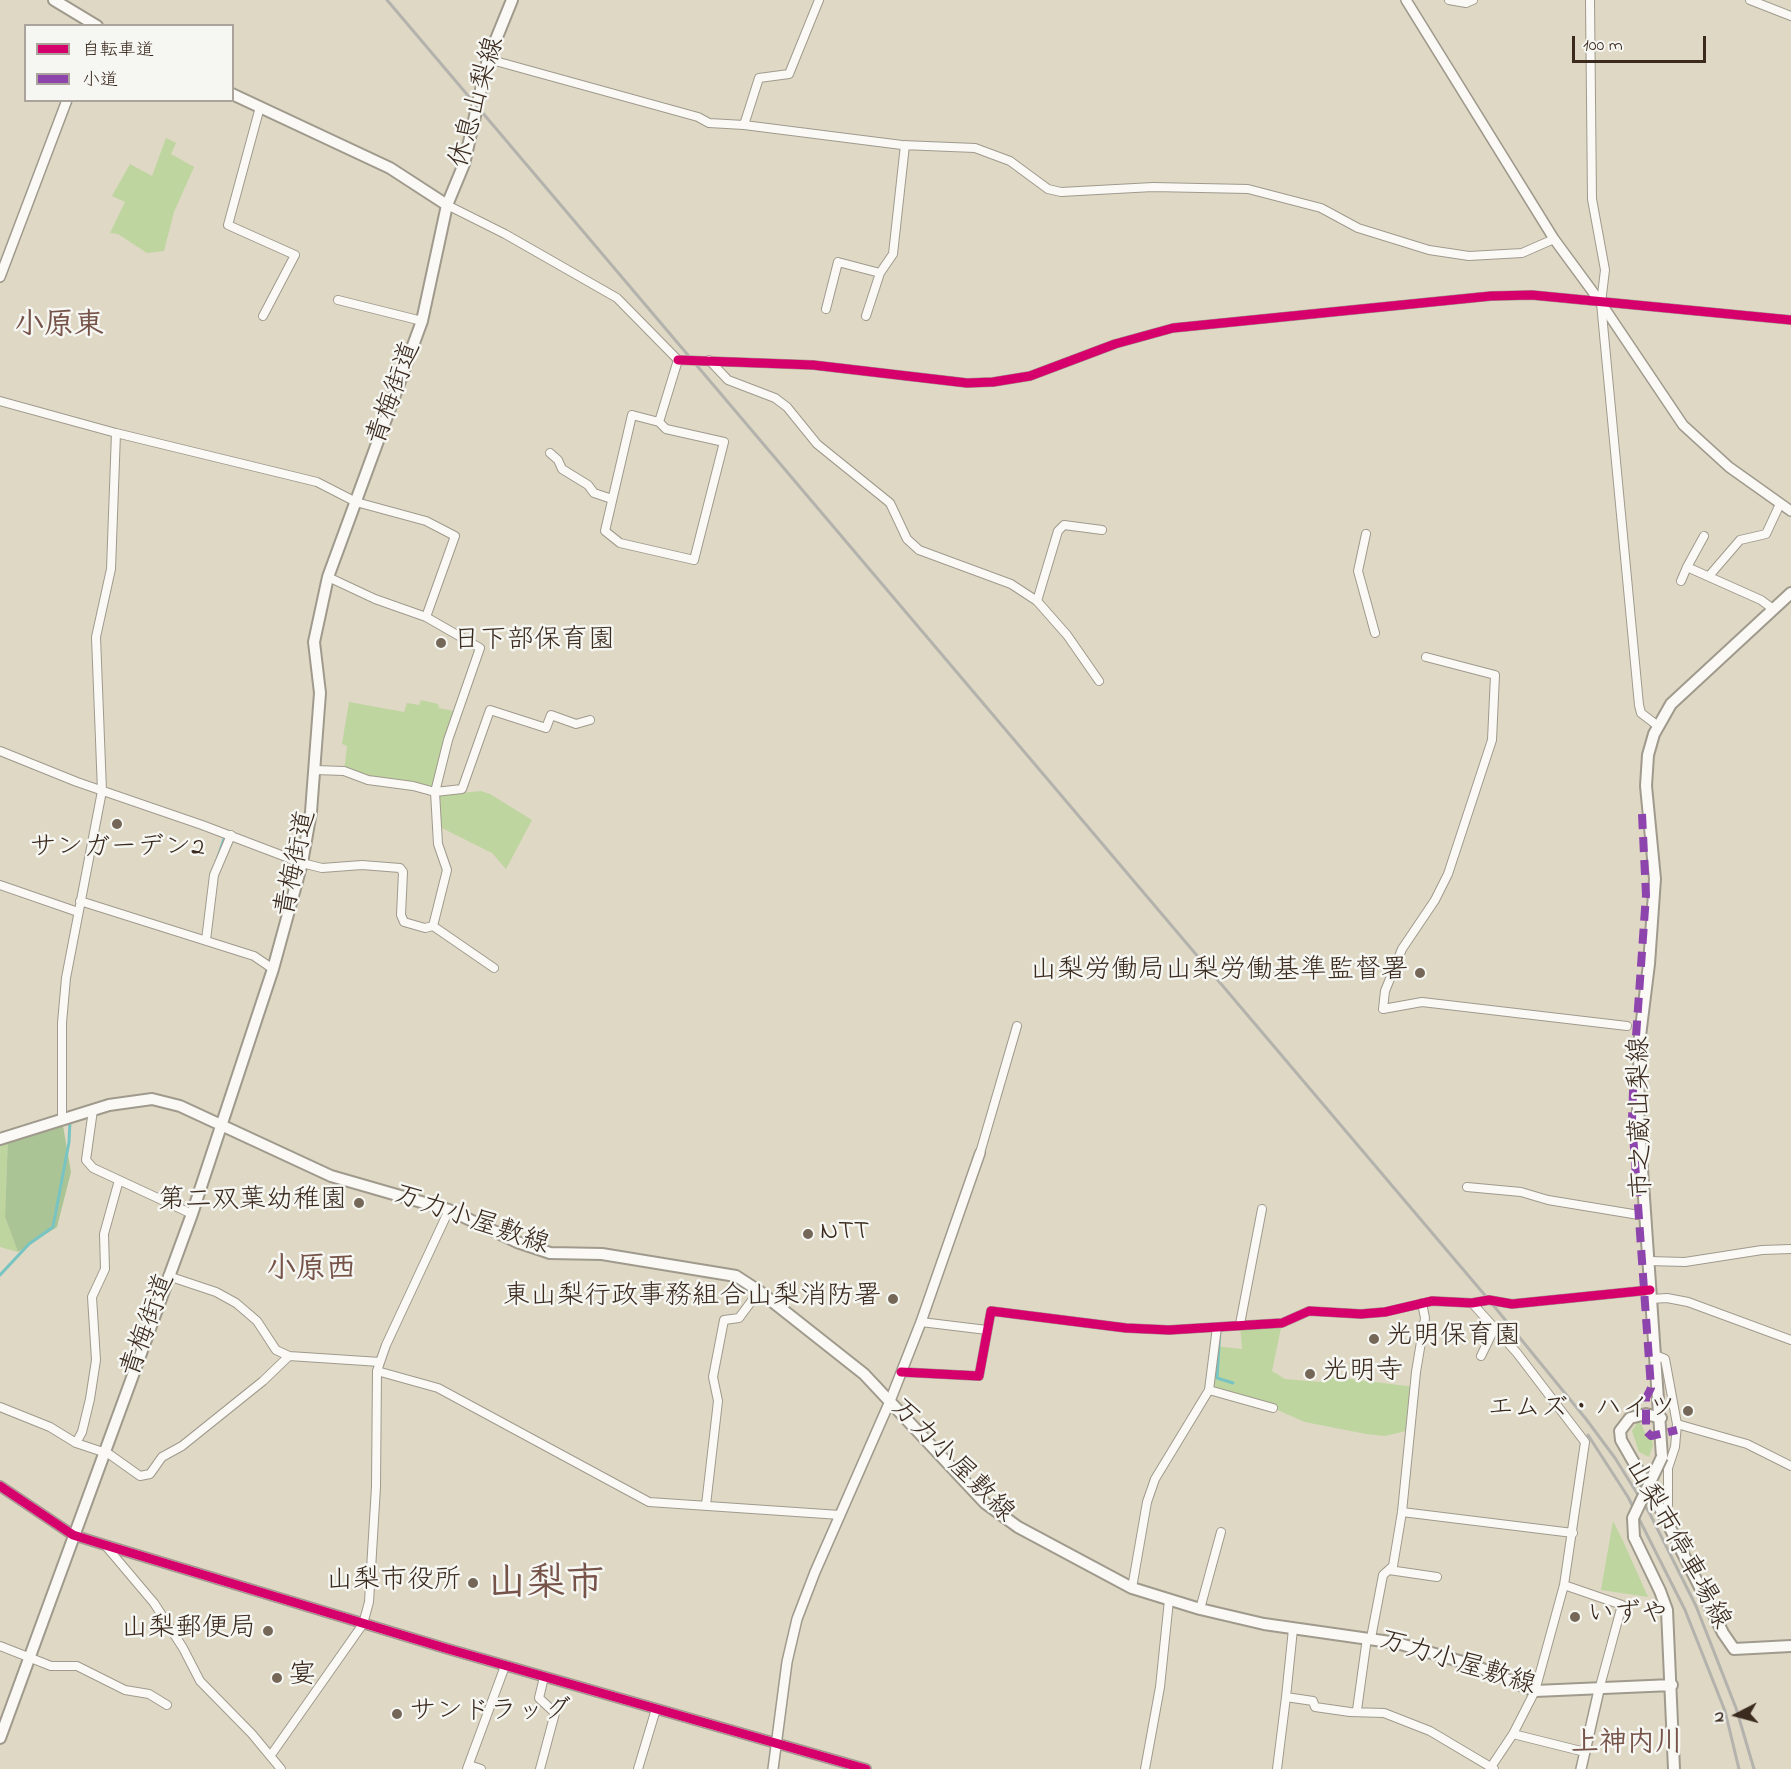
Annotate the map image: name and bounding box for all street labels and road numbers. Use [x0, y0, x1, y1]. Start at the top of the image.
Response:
street label: 休息山梨線 [445, 34, 513, 172]
street label: 青梅街道 [362, 338, 430, 450]
street label: 青梅街道 [271, 808, 325, 920]
street label: 市之蔵山梨線 [1625, 1036, 1661, 1198]
street label: 万力小屋敷線 [389, 1180, 553, 1264]
street label: 青梅街道 [116, 1270, 184, 1382]
street label: 万力小屋敷線 [882, 1393, 1020, 1531]
street label: 山梨市停車場線 [1616, 1454, 1736, 1636]
street label: 万力小屋敷線 [1375, 1626, 1539, 1704]

